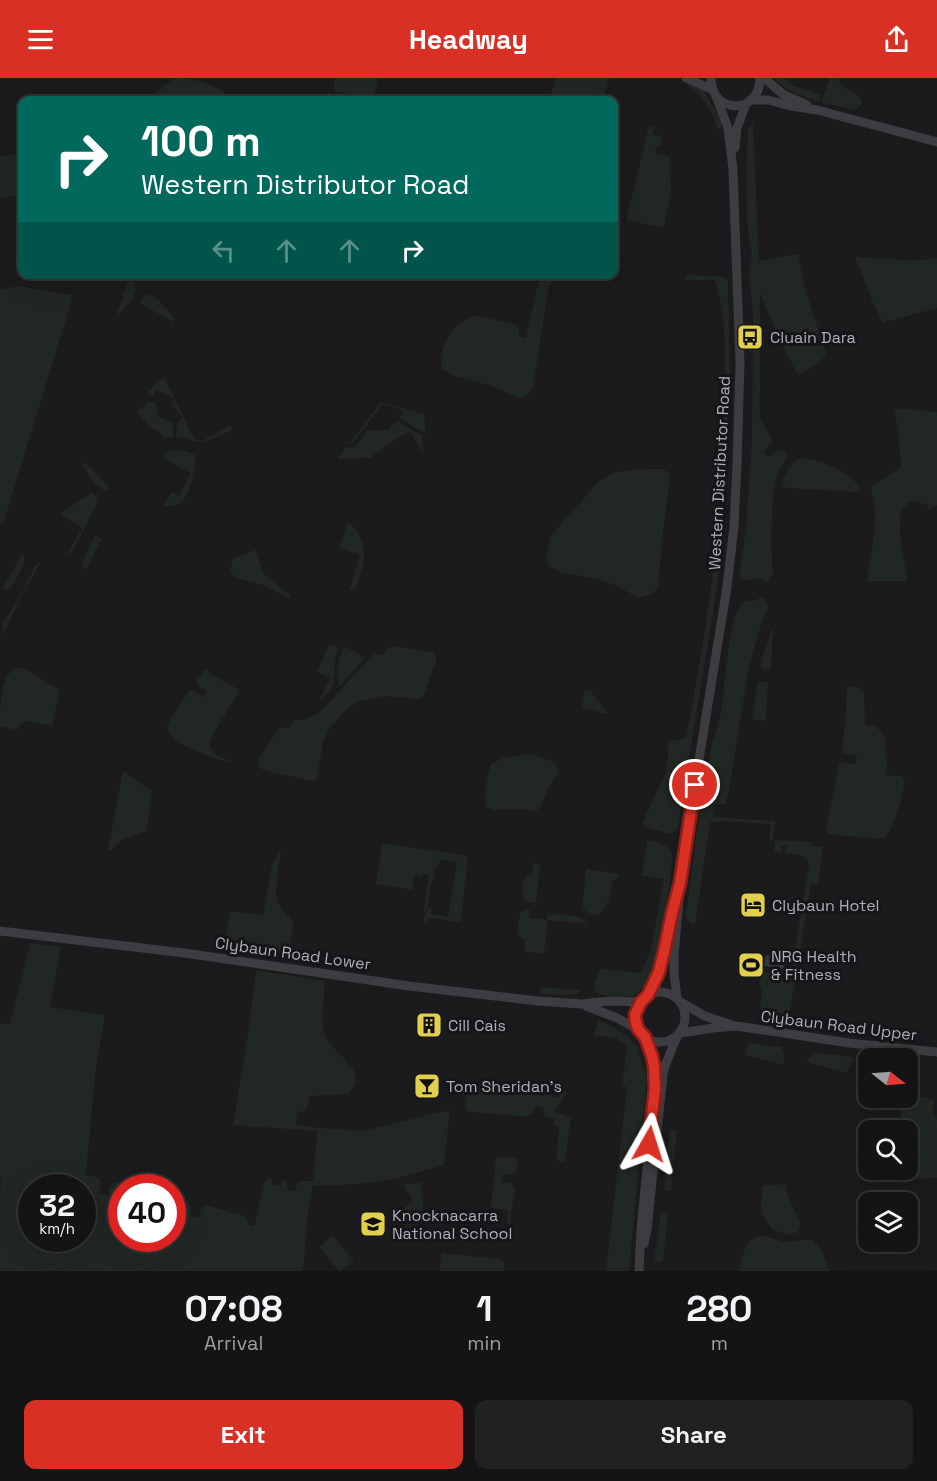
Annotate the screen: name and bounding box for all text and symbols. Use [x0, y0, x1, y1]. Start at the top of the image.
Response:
text: Headway [409, 22, 528, 57]
icon: menu [24, 23, 57, 56]
icon: share [880, 23, 913, 56]
text: 100 m [141, 115, 261, 168]
icon: right [42, 120, 120, 198]
text: Western Distributor Road [141, 167, 469, 202]
icon: left [207, 234, 240, 267]
icon: ahead [270, 234, 303, 267]
icon: ahead [333, 234, 366, 267]
icon: right [396, 234, 429, 267]
bus stop icon: Cluain Dara [735, 322, 765, 352]
place label: Cluain Dara [770, 327, 856, 348]
street label: Western Distributor Road [704, 375, 735, 571]
pin [669, 759, 720, 810]
icon: arrive [678, 768, 711, 801]
hotel icon: Clybaun Hotel [738, 890, 768, 920]
place label: Clybaun Hotel [772, 895, 880, 916]
street label: Clybaun Road Lower [214, 932, 372, 975]
place label: NRG Health & Fitness [771, 946, 857, 985]
sports icon: NRG Health & Fitness [736, 950, 766, 980]
street label: Clybaun Road Upper [760, 1005, 918, 1045]
building icon: Cill Cais [414, 1010, 444, 1040]
place label: Cill Cais [448, 1015, 506, 1036]
north arrow [858, 1048, 918, 1108]
map controls [858, 1048, 918, 1252]
bar icon: Tom Sheridan’s [412, 1071, 442, 1101]
place label: Tom Sheridan’s [446, 1076, 562, 1097]
position arrow [617, 1112, 681, 1176]
button: search [858, 1120, 918, 1180]
speed limit sign: 40 [108, 1174, 186, 1252]
text: 32 [39, 1186, 75, 1225]
button: layers [858, 1192, 918, 1252]
place label: Knocknacarra National School [392, 1205, 512, 1244]
school or university icon: Knocknacarra National School [358, 1209, 388, 1239]
text: km/h [39, 1219, 75, 1238]
text: 07:08 [185, 1286, 283, 1332]
text: 1 [476, 1286, 493, 1332]
text: 280 [686, 1286, 752, 1332]
text: Arrival [204, 1330, 263, 1356]
text: min [467, 1330, 502, 1356]
text: m [711, 1330, 728, 1356]
button: Exit [24, 1400, 463, 1469]
button: Share [475, 1400, 913, 1469]

